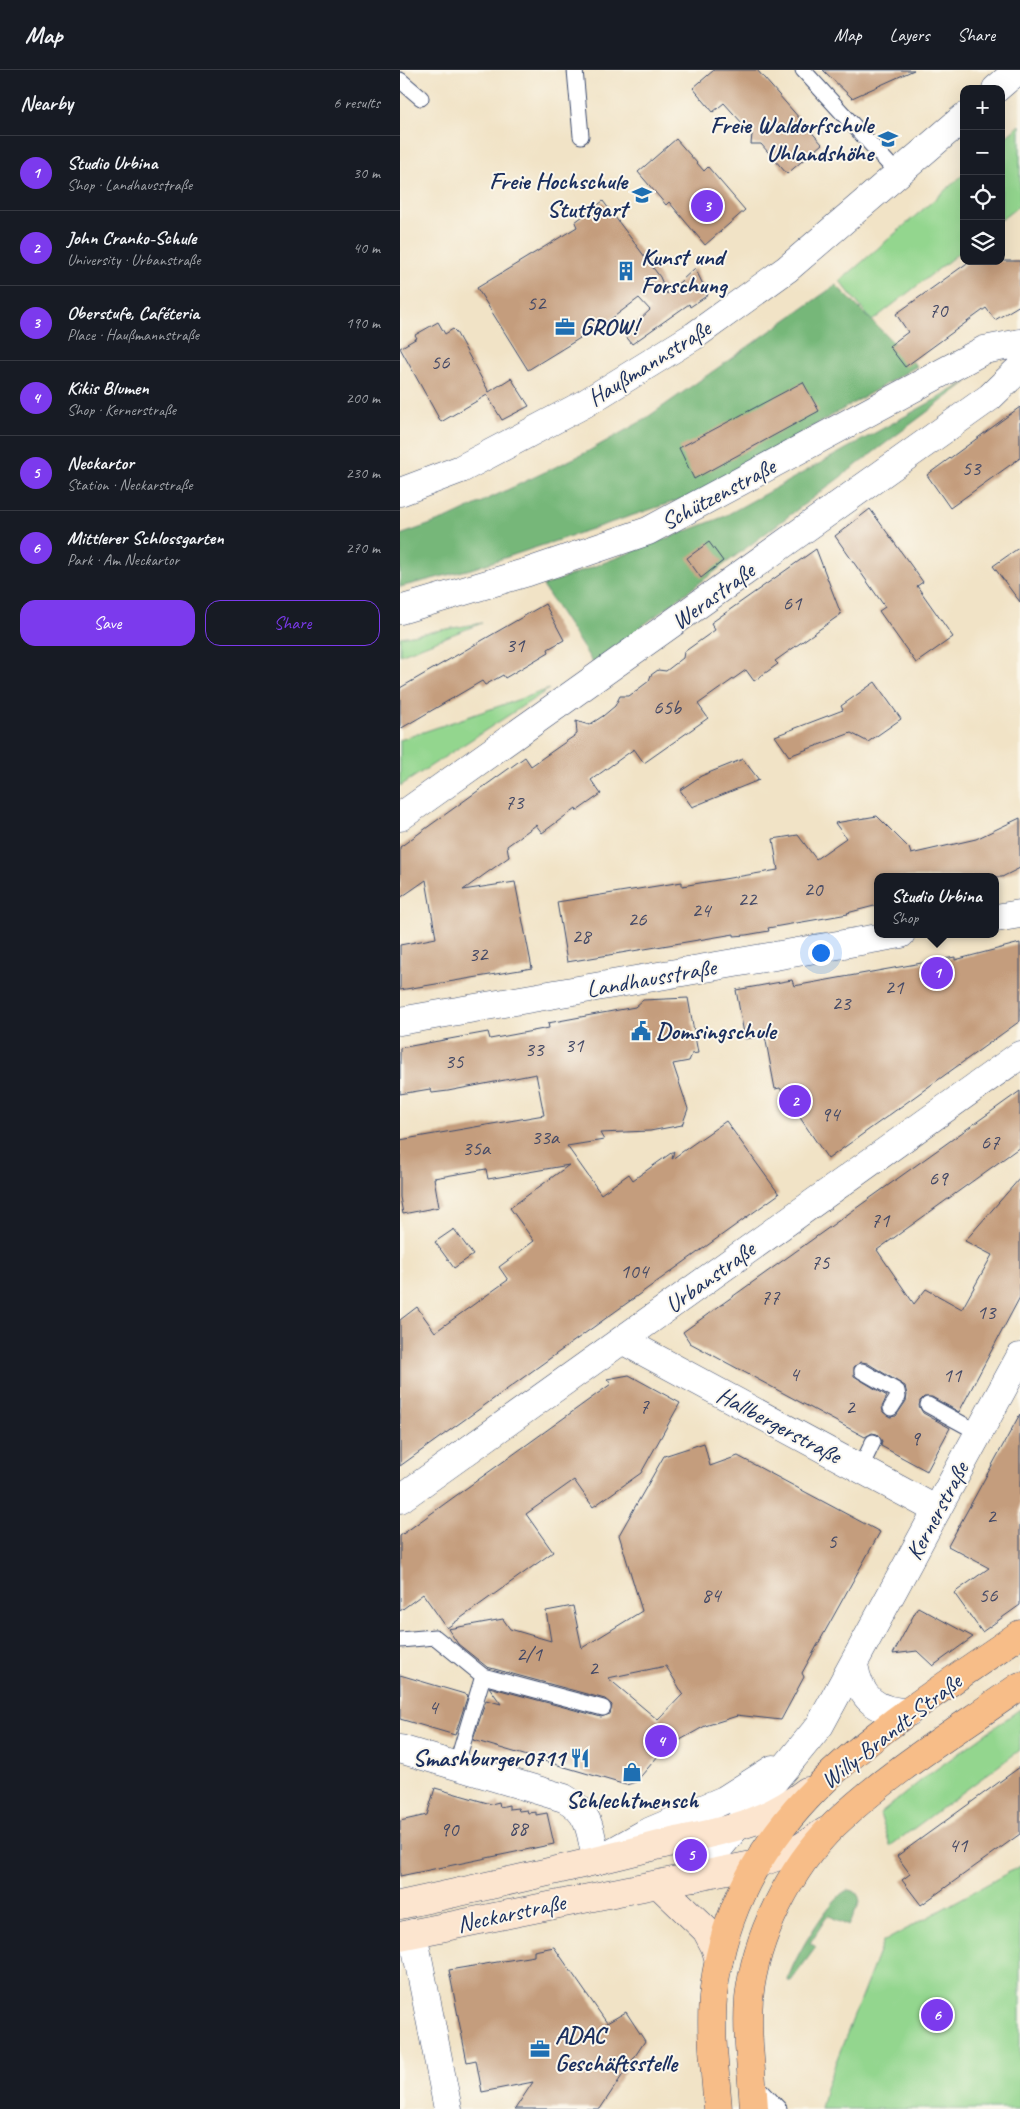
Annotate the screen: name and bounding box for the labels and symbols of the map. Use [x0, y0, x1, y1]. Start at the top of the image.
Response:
place label: Freie Waldorfschule Uhlandshöhe [710, 110, 875, 168]
school or university icon: Freie Waldorfschule Uhlandshöhe [877, 128, 899, 150]
place label: Freie Hochschule Stuttgart [489, 166, 631, 224]
school or university icon: Freie Hochschule Stuttgart [631, 184, 653, 206]
pin: 3 [691, 187, 723, 225]
place label: Kunst und Forschung [641, 242, 729, 300]
building icon: Kunst und Forschung [615, 260, 637, 282]
house number: 52 [527, 290, 547, 316]
house number: 70 [929, 297, 949, 323]
place label: GROW! [580, 312, 642, 342]
street label: Haußmannstraße [582, 312, 718, 413]
office icon: GROW! [554, 316, 576, 338]
house number: 56 [431, 349, 450, 375]
street label: Schützenstraße [656, 450, 782, 537]
house number: 53 [962, 455, 982, 481]
street label: Werastraße [666, 554, 762, 636]
house number: 61 [783, 590, 803, 616]
house number: 31 [506, 632, 526, 658]
house number: 65b [653, 694, 683, 720]
house number: 73 [505, 789, 525, 815]
house number: 20 [804, 876, 824, 902]
house number: 22 [738, 886, 758, 912]
house number: 24 [692, 897, 713, 923]
house number: 26 [628, 906, 647, 932]
house number: 28 [572, 923, 593, 949]
your location [808, 940, 834, 966]
house number: 32 [469, 941, 489, 967]
street label: Landhausstraße [584, 951, 720, 1004]
pin: 1 [921, 954, 953, 992]
house number: 21 [885, 974, 905, 1000]
house number: 23 [832, 990, 852, 1016]
place label: Domsingschule [656, 1016, 778, 1046]
public building icon: Domsingschule [630, 1020, 652, 1042]
house number: 31 [565, 1032, 585, 1058]
house number: 33 [525, 1036, 545, 1062]
house number: 35 [445, 1048, 465, 1074]
pin: 2 [779, 1082, 811, 1120]
house number: 94 [821, 1101, 842, 1127]
house number: 33a [531, 1124, 561, 1150]
house number: 67 [981, 1129, 1001, 1155]
house number: 35a [462, 1135, 492, 1161]
house number: 69 [929, 1165, 949, 1191]
house number: 71 [871, 1207, 891, 1233]
street label: Urbanstraße [659, 1233, 763, 1320]
house number: 75 [811, 1249, 831, 1275]
house number: 104 [620, 1258, 651, 1284]
house number: 77 [761, 1284, 781, 1310]
house number: 13 [977, 1299, 997, 1325]
house number: 4 [789, 1361, 801, 1387]
house number: 11 [943, 1362, 963, 1388]
street label: Hallbergerstraße [712, 1380, 848, 1471]
house number: 7 [639, 1393, 650, 1419]
house number: 2 [845, 1394, 856, 1420]
house number: 9 [910, 1425, 921, 1451]
street label: Kernerstraße [899, 1455, 976, 1565]
house number: 2 [986, 1503, 997, 1529]
house number: 5 [827, 1528, 838, 1554]
house number: 84 [702, 1582, 723, 1608]
house number: 56 [979, 1582, 998, 1608]
house number: 2/1 [516, 1641, 543, 1667]
house number: 2 [588, 1655, 599, 1681]
street label: Willy-Brandt-Straße [815, 1665, 969, 1795]
house number: 4 [428, 1694, 440, 1720]
pin: 4 [645, 1722, 677, 1760]
place label: Smashburger0711 [413, 1743, 568, 1773]
restaurant icon: Smashburger0711 [569, 1747, 591, 1769]
shop icon: Schlechtmensch [621, 1761, 643, 1783]
place label: Schlechtmensch [566, 1785, 699, 1815]
house number: 88 [509, 1815, 530, 1841]
house number: 90 [440, 1816, 460, 1842]
house number: 41 [949, 1832, 969, 1858]
pin: 5 [675, 1836, 707, 1874]
street label: Neckarstraße [454, 1886, 570, 1939]
pin: 6 [921, 1996, 953, 2034]
place label: ADAC Geschäftsstelle [555, 2020, 679, 2078]
office icon: ADAC Geschäftsstelle [529, 2038, 551, 2060]

